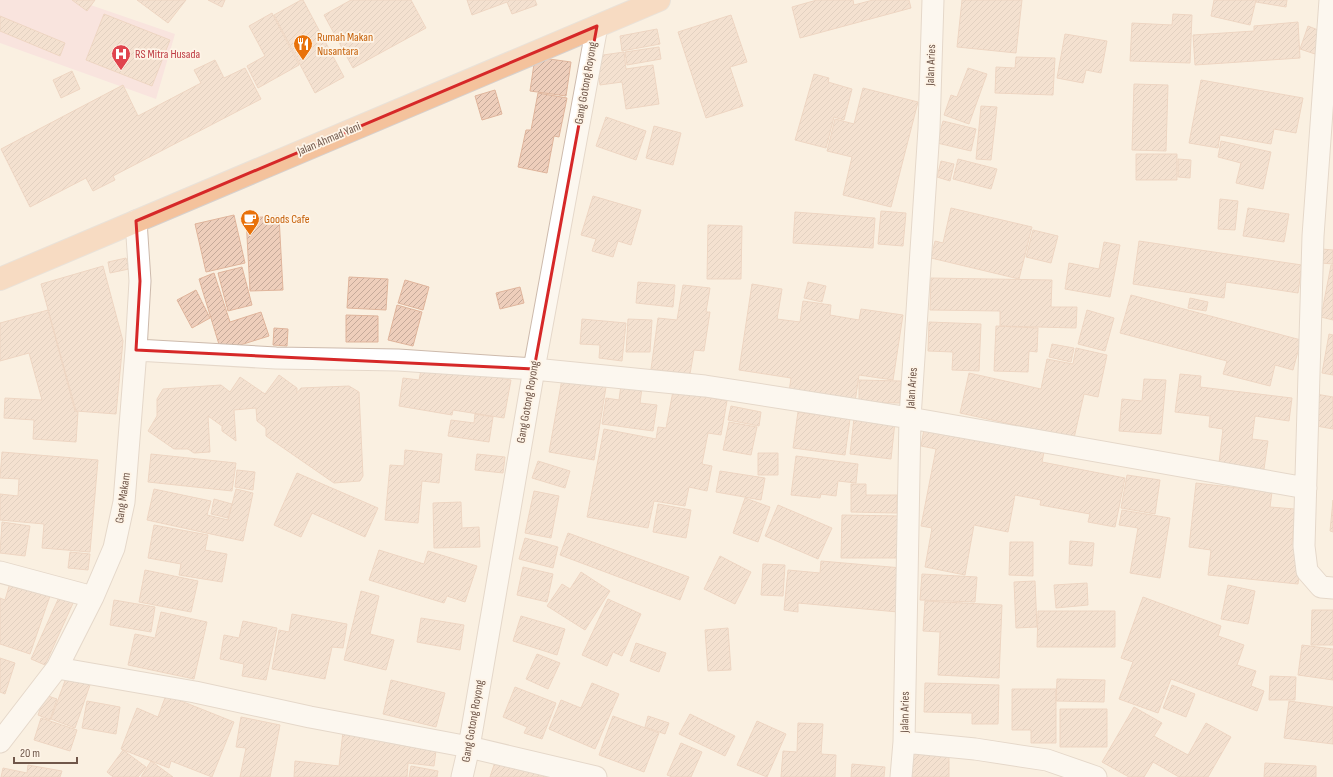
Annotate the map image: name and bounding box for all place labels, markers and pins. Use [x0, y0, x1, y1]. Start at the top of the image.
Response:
place label: Rumah Makan Nusantara [317, 30, 373, 59]
restaurant icon: Rumah Makan Nusantara [292, 33, 314, 61]
hospital icon: RS Mitra Husada [110, 43, 132, 71]
place label: RS Mitra Husada [135, 47, 200, 62]
cafe icon: Goods Cafe [239, 208, 261, 236]
place label: Goods Cafe [264, 212, 310, 227]

